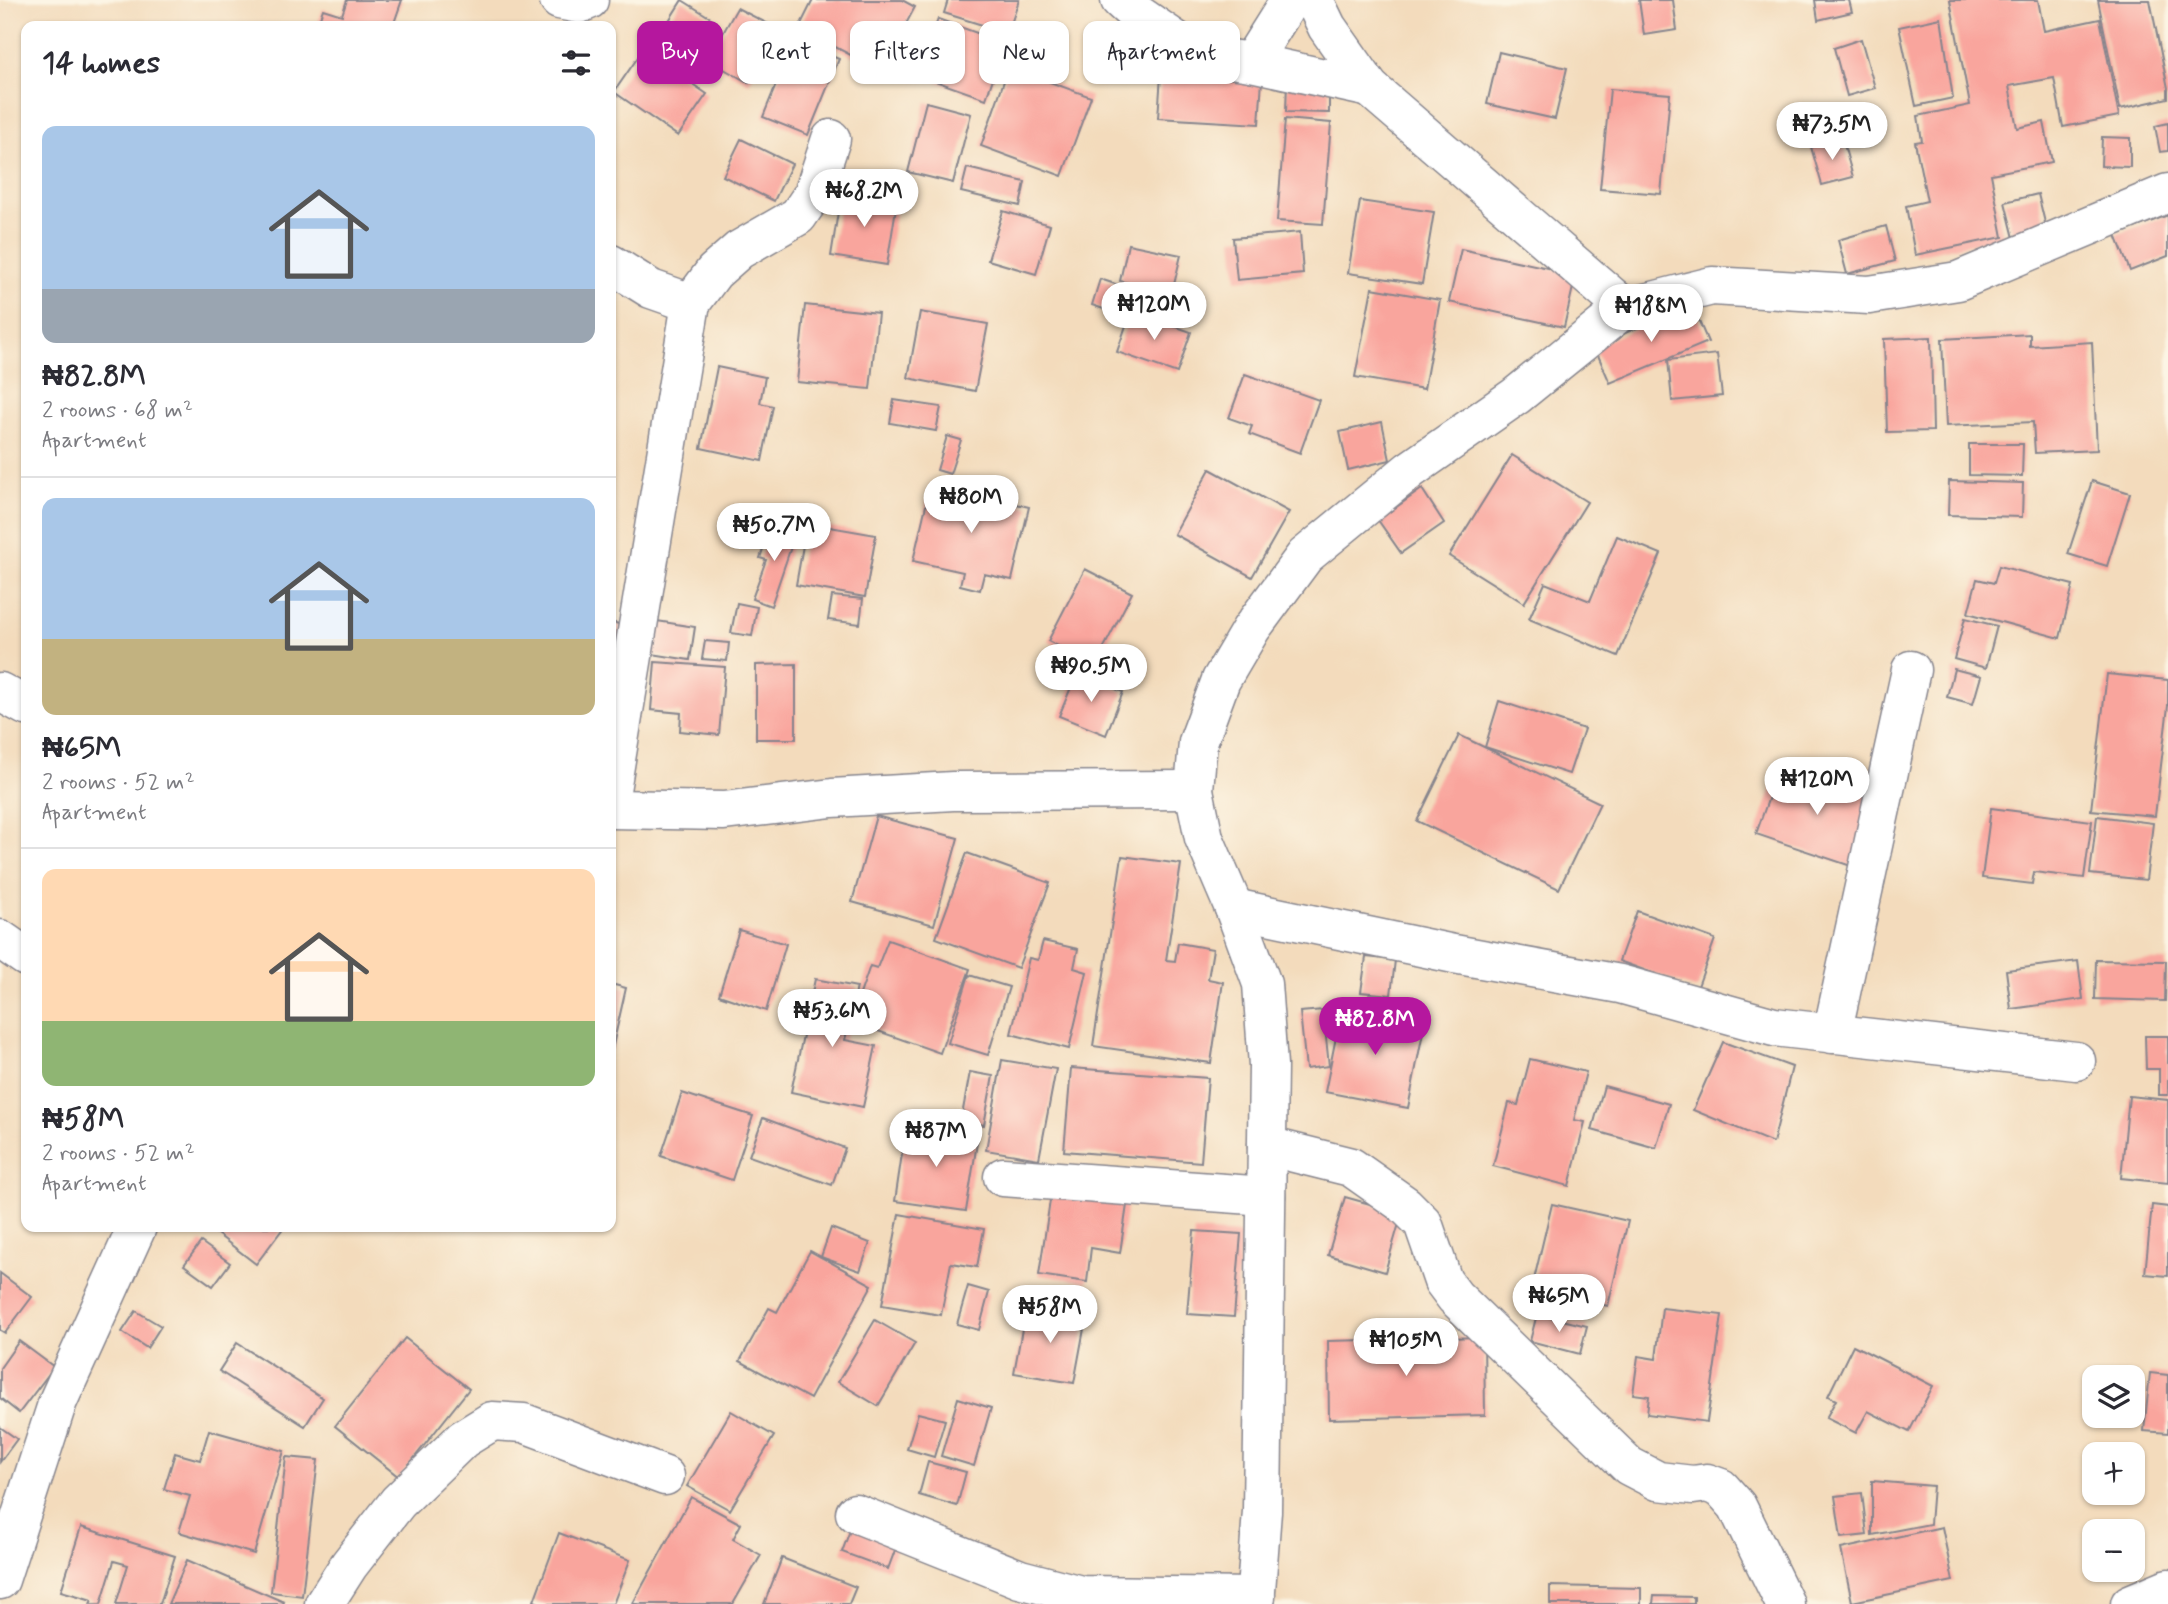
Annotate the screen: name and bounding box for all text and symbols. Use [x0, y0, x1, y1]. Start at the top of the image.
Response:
chip: Buy [637, 21, 723, 84]
chip: Rent [737, 21, 836, 84]
chip: Filters [850, 21, 965, 84]
chip: New [979, 21, 1069, 84]
chip: Apartment [1083, 21, 1240, 84]
text: 14 homes [42, 44, 160, 83]
icon: filters [557, 44, 595, 82]
pin: ₦73.5M [1775, 102, 1889, 162]
text: ₦73.5M [1792, 110, 1872, 140]
pin: ₦68.2M [807, 170, 921, 229]
icon: home [256, 171, 382, 297]
text: ₦68.2M [825, 177, 903, 207]
pin: ₦120M [1105, 282, 1203, 342]
pin: ₦188M [1602, 284, 1700, 344]
text: ₦120M [1117, 290, 1191, 320]
text: ₦188M [1615, 292, 1687, 322]
text: ₦82.8M [42, 357, 146, 396]
text: 2 rooms · 68 m² [42, 396, 193, 426]
text: Apartment [42, 426, 147, 456]
pin: ₦80M [930, 476, 1012, 535]
text: ₦80M [940, 483, 1002, 513]
pin: ₦50.7M [717, 504, 831, 563]
text: ₦50.7M [733, 511, 815, 541]
icon: home [256, 543, 382, 669]
pin: ₦90.5M [1034, 644, 1148, 704]
text: ₦90.5M [1051, 652, 1131, 682]
text: ₦65M [42, 729, 121, 768]
pin: ₦120M [1768, 758, 1866, 817]
text: ₦120M [1780, 765, 1854, 795]
text: 2 rooms · 52 m² [42, 768, 195, 798]
text: Apartment [42, 798, 147, 828]
icon: home [256, 914, 382, 1040]
pin: ₦53.6M [775, 990, 889, 1049]
text: ₦53.6M [794, 997, 870, 1027]
pin: ₦82.8M [1318, 998, 1432, 1057]
text: ₦82.8M [1335, 1005, 1415, 1035]
text: ₦58M [42, 1100, 124, 1139]
pin: ₦87M [895, 1110, 977, 1169]
text: ₦87M [905, 1117, 967, 1147]
text: 2 rooms · 52 m² [42, 1139, 195, 1169]
text: Apartment [42, 1169, 147, 1199]
pin: ₦65M [1518, 1274, 1600, 1334]
text: ₦65M [1529, 1282, 1589, 1312]
pin: ₦58M [1009, 1286, 1091, 1345]
text: ₦58M [1018, 1293, 1082, 1323]
pin: ₦105M [1357, 1318, 1455, 1378]
text: ₦105M [1369, 1326, 1443, 1356]
map controls [2082, 1365, 2145, 1582]
button: layers [2082, 1365, 2145, 1428]
button: + [2082, 1442, 2145, 1505]
button: − [2082, 1519, 2145, 1582]

